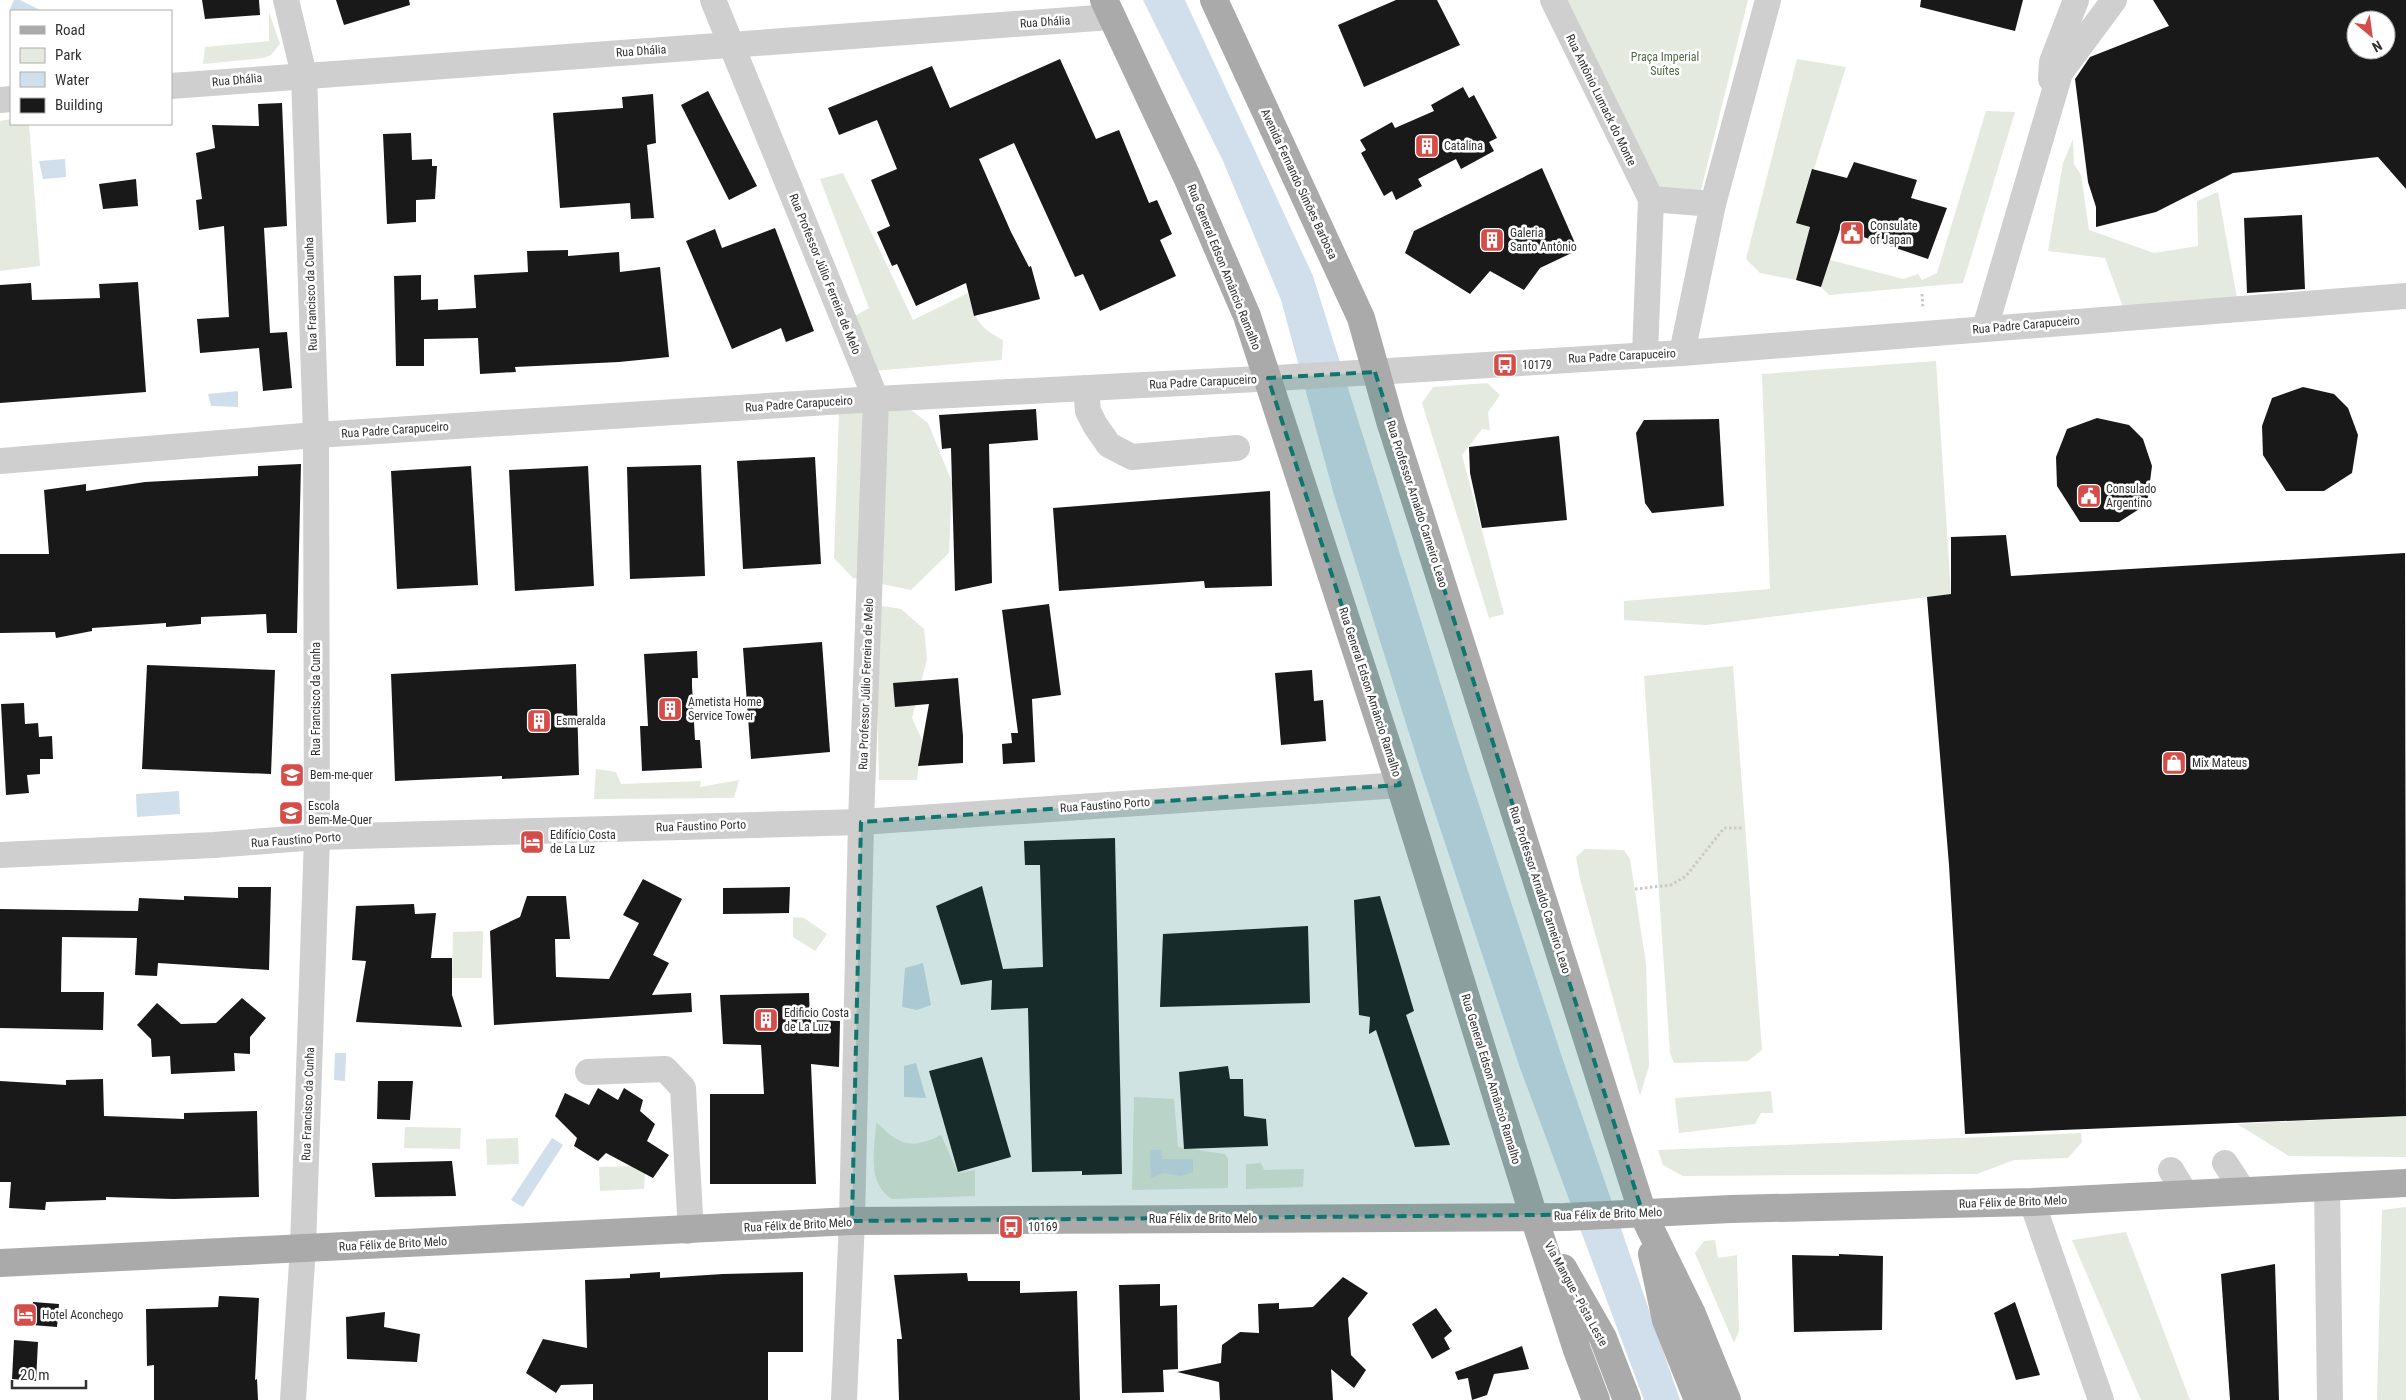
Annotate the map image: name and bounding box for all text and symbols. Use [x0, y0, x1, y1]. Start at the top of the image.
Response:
legend [10, 10, 172, 125]
north arrow [2346, 10, 2396, 60]
street label: Rua Dhália [1019, 13, 1071, 31]
text: Road [55, 21, 85, 39]
street label: Rua Antônio Lumack do Monte [1563, 32, 1639, 168]
text: N [2370, 37, 2385, 55]
street label: Rua Dhália [615, 42, 667, 60]
text: Park [55, 46, 82, 64]
park label: Praça Imperial Suítes [1631, 50, 1699, 78]
text: Water [55, 71, 90, 89]
street label: Rua Dhália [211, 71, 263, 89]
text: Building [55, 96, 103, 114]
street label: Avenida Fernando Simões Barbosa [1258, 107, 1340, 262]
building icon: Catalina [1414, 133, 1440, 159]
place label: Catalina [1444, 139, 1483, 153]
street label: Rua General Edson Amâncio Ramalho [1184, 182, 1264, 352]
street label: Rua Professor Júlio Ferreira de Melo [786, 192, 864, 356]
place label: Consulate of Japan [1870, 219, 1918, 247]
public building icon: Consulate of Japan [1839, 220, 1865, 246]
place label: Galeria Santo Antônio [1510, 226, 1577, 254]
building icon: Galeria Santo Antônio [1479, 227, 1505, 253]
street label: Rua Francisco da Cunha [302, 237, 320, 351]
street label: Rua Padre Carapuceiro [1972, 313, 2080, 337]
street label: Rua Padre Carapuceiro [1568, 346, 1676, 366]
bus stop icon: 10179 [1492, 352, 1518, 378]
place label: 10179 [1522, 358, 1552, 372]
street label: Rua Padre Carapuceiro [1149, 372, 1257, 392]
street label: Rua Padre Carapuceiro [745, 393, 853, 415]
street label: Rua Padre Carapuceiro [341, 419, 449, 441]
street label: Rua Professor Arnaldo Carneiro Leao [1383, 419, 1451, 589]
place label: Consulado Argentino [2106, 482, 2156, 510]
public building icon: Consulado Argentino [2076, 483, 2102, 509]
street label: Rua Professor Júlio Ferreira de Melo [856, 598, 876, 770]
street label: Rua General Edson Amâncio Ramalho [1336, 605, 1404, 779]
street label: Rua Francisco da Cunha [309, 642, 323, 756]
place label: Ametista Home Service Tower [688, 695, 762, 723]
building icon: Ametista Home Service Tower [657, 696, 683, 722]
building icon: Esmeralda [526, 708, 552, 734]
place label: Esmeralda [556, 714, 606, 728]
shop icon: Mix Mateus [2161, 750, 2187, 776]
place label: Mix Mateus [2192, 756, 2247, 770]
school or university icon: Bem-me-quer [279, 762, 305, 788]
place label: Bem-me-quer [310, 768, 373, 782]
street label: Rua Faustino Porto [1060, 795, 1150, 815]
place label: Escola Bem-Me-Quer [308, 799, 372, 827]
school or university icon: Escola Bem-Me-Quer [278, 800, 304, 826]
street label: Rua Professor Arnaldo Carneiro Leao [1506, 805, 1574, 975]
street label: Rua Faustino Porto [656, 817, 746, 835]
place label: Edifício Costa de La Luz [550, 828, 616, 856]
hotel icon: Edifício Costa de La Luz [519, 829, 545, 855]
street label: Rua Faustino Porto [251, 830, 341, 850]
street label: Rua General Edson Amâncio Ramalho [1458, 992, 1524, 1166]
place label: Edificio Costa de La Luz [784, 1006, 849, 1034]
building icon: Edificio Costa de La Luz [753, 1007, 779, 1033]
street label: Rua Francisco da Cunha [299, 1047, 317, 1161]
street label: Rua Félix de Brito Melo [1959, 1193, 2067, 1211]
street label: Rua Félix de Brito Melo [1554, 1205, 1662, 1223]
street label: Rua Félix de Brito Melo [1149, 1212, 1257, 1226]
bus stop icon: 10169 [998, 1214, 1024, 1240]
street label: Rua Félix de Brito Melo [743, 1215, 853, 1235]
place label: 10169 [1028, 1220, 1058, 1234]
street label: Rua Félix de Brito Melo [338, 1234, 448, 1254]
street label: Via Mangue - Pista Leste [1541, 1239, 1611, 1349]
hotel icon: Hotel Aconchego [12, 1302, 38, 1328]
place label: Hotel Aconchego [42, 1308, 123, 1322]
scale bar [12, 1358, 86, 1390]
text: 20 m [20, 1366, 50, 1384]

